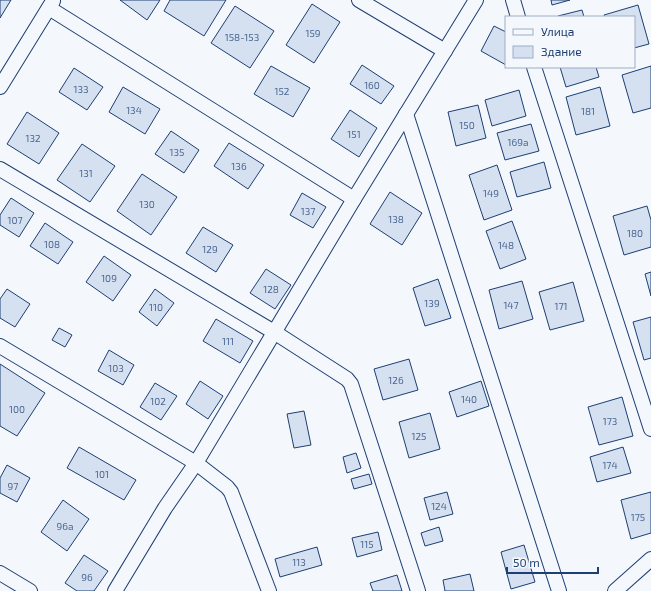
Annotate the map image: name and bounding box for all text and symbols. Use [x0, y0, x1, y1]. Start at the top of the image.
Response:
legend [505, 16, 635, 68]
text: Улица [541, 24, 574, 38]
house number: 159 [305, 27, 321, 39]
house number: 158-153 [225, 31, 259, 43]
text: Здание [541, 44, 582, 58]
house number: 160 [364, 79, 380, 91]
house number: 133 [73, 83, 89, 95]
house number: 152 [275, 85, 290, 97]
house number: 134 [126, 104, 142, 116]
house number: 181 [581, 105, 595, 117]
house number: 150 [459, 119, 475, 131]
house number: 151 [347, 128, 361, 140]
house number: 132 [25, 132, 41, 144]
house number: 169а [508, 136, 528, 148]
house number: 135 [170, 146, 184, 158]
house number: 136 [231, 160, 247, 172]
house number: 131 [79, 167, 93, 179]
house number: 149 [483, 187, 499, 199]
house number: 130 [139, 198, 155, 210]
house number: 137 [301, 205, 315, 217]
house number: 138 [388, 213, 404, 225]
house number: 107 [7, 214, 23, 226]
house number: 180 [627, 227, 643, 239]
house number: 108 [44, 238, 60, 250]
house number: 148 [498, 239, 514, 251]
house number: 129 [202, 243, 218, 255]
house number: 109 [101, 272, 117, 284]
house number: 128 [263, 283, 279, 295]
house number: 139 [424, 297, 440, 309]
house number: 147 [503, 299, 519, 311]
house number: 171 [554, 300, 568, 312]
house number: 110 [149, 301, 163, 313]
house number: 111 [222, 335, 234, 347]
house number: 103 [108, 362, 124, 374]
house number: 126 [388, 374, 404, 386]
house number: 140 [461, 393, 477, 405]
house number: 102 [150, 395, 166, 407]
house number: 100 [9, 403, 25, 415]
house number: 173 [603, 415, 617, 427]
house number: 125 [412, 430, 426, 442]
house number: 174 [602, 459, 618, 471]
house number: 101 [95, 468, 109, 480]
house number: 97 [8, 480, 18, 492]
house number: 124 [431, 500, 447, 512]
house number: 175 [631, 511, 645, 523]
house number: 96а [57, 520, 73, 532]
house number: 115 [360, 538, 374, 550]
scale bar [507, 549, 598, 575]
text: 50 m [513, 555, 540, 569]
house number: 113 [292, 556, 306, 568]
house number: 96 [81, 571, 93, 583]

